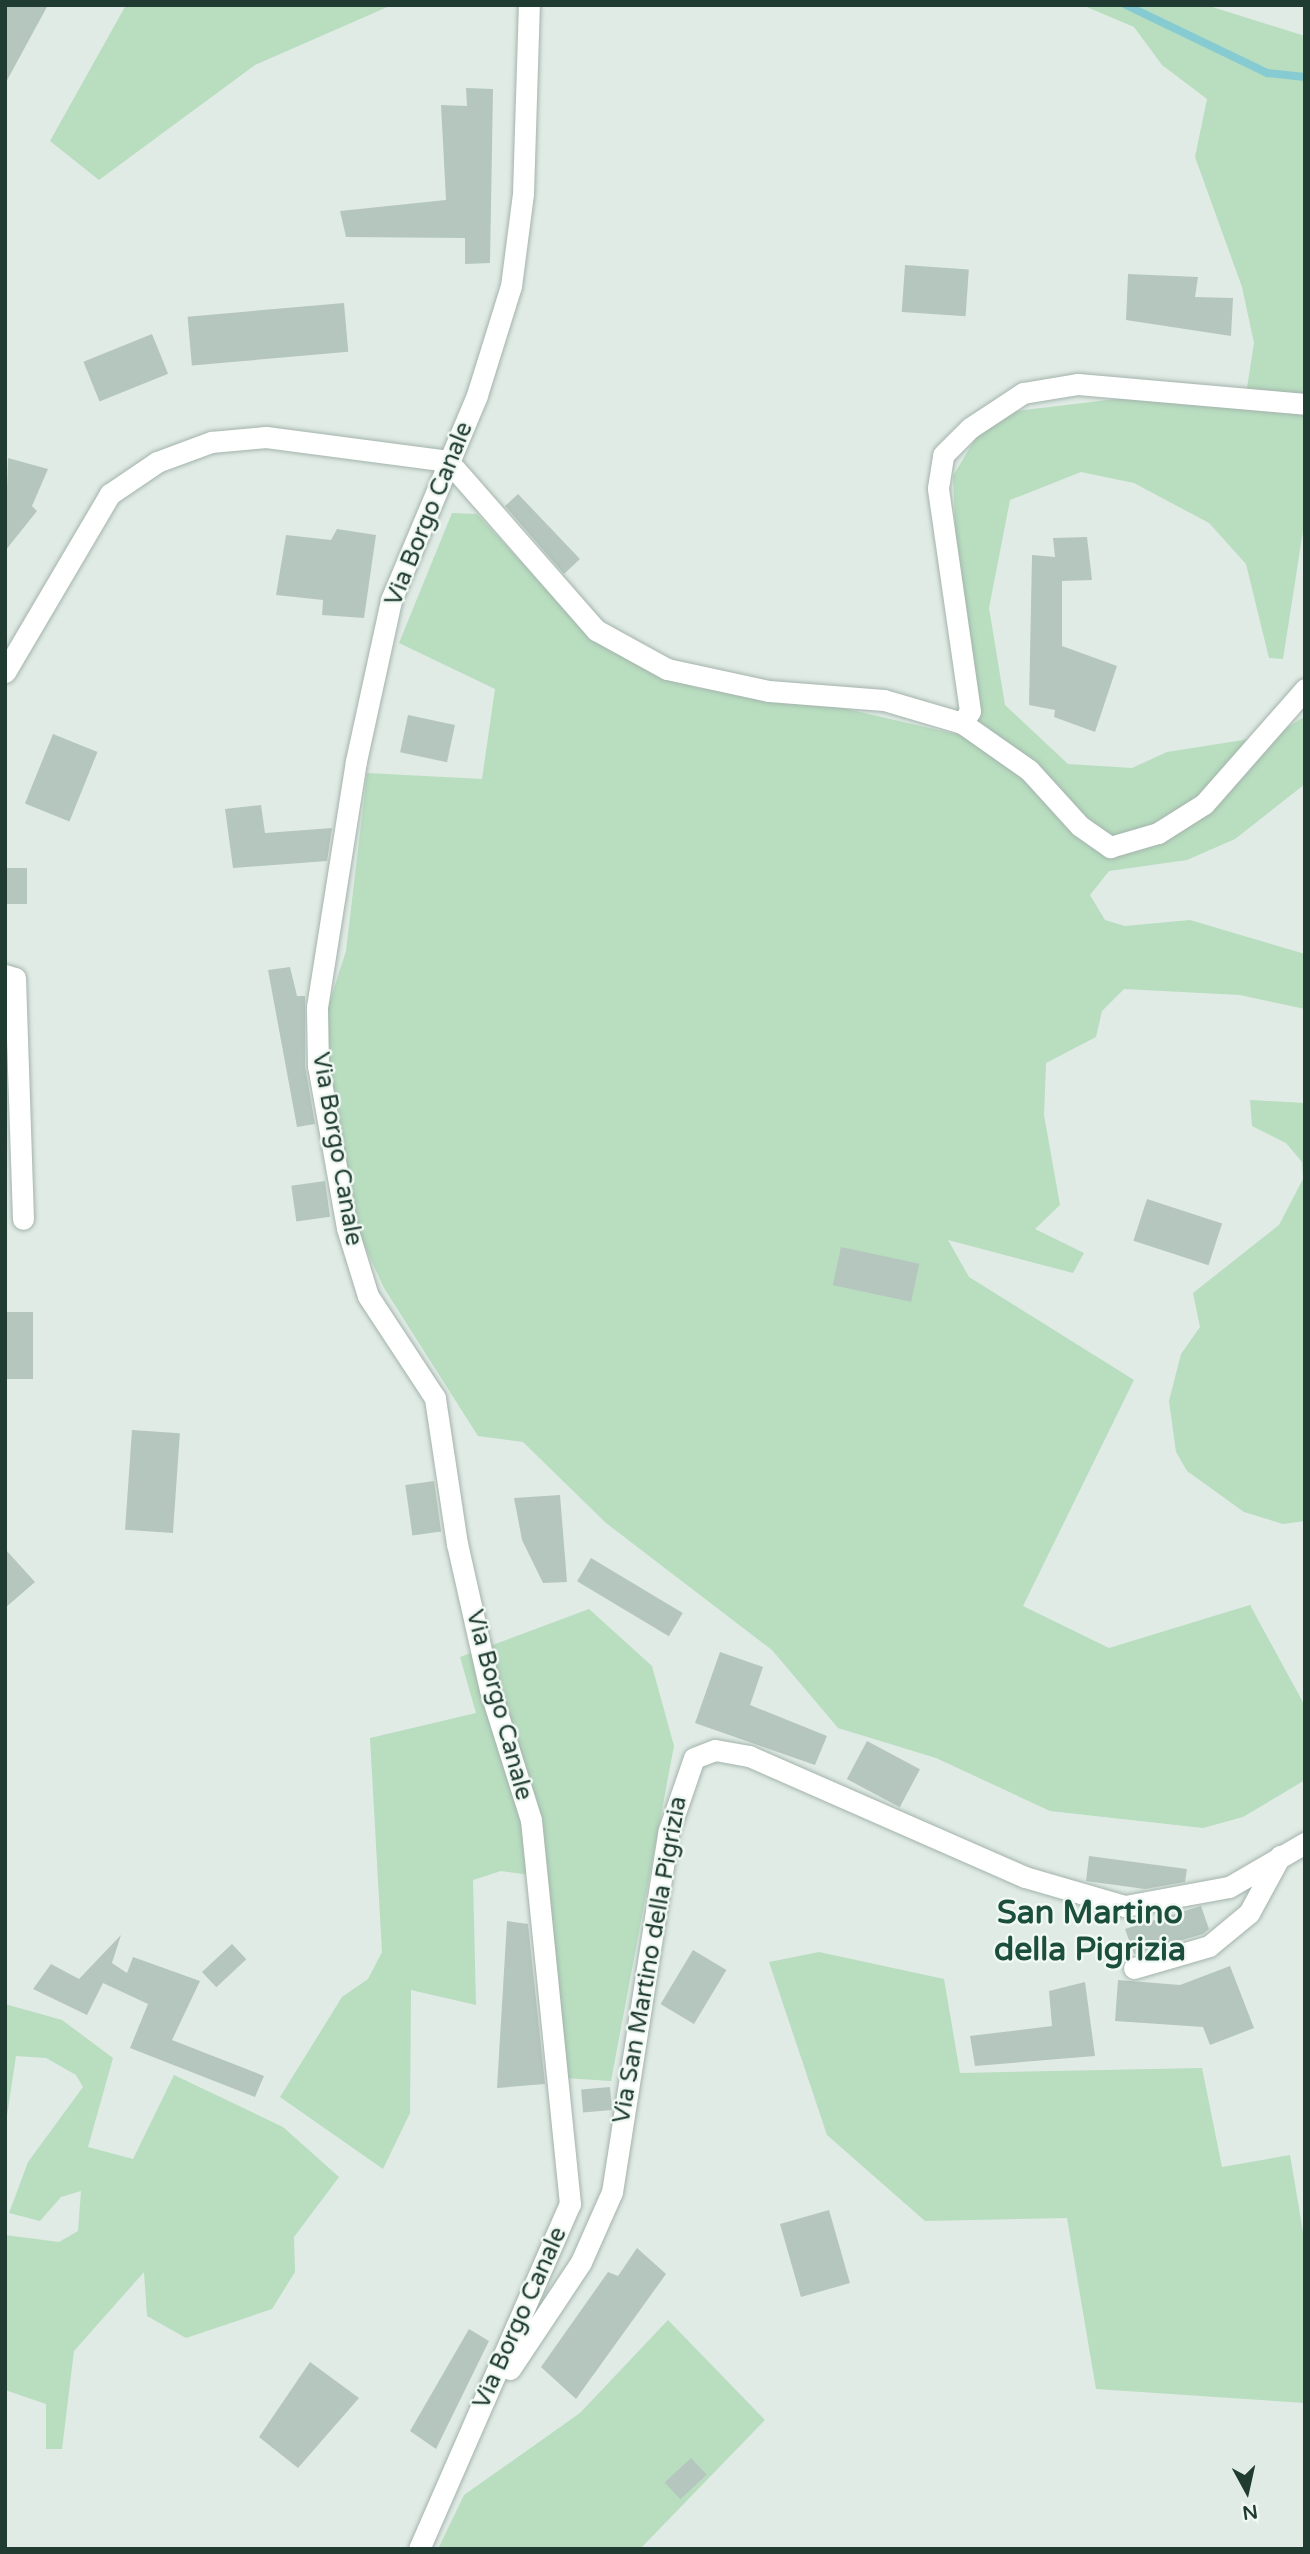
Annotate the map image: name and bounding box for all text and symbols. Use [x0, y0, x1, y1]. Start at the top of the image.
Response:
street label: Via Borgo Canale [379, 418, 479, 610]
street label: Via Borgo Canale [306, 1050, 368, 1248]
street label: Via Borgo Canale [460, 1607, 538, 1803]
street label: Via San Martino della Pigrizia [607, 1794, 693, 2126]
district label: San Martino della Pigrizia [994, 1895, 1186, 1970]
street label: Via Borgo Canale [467, 2223, 573, 2413]
north arrow [1212, 2456, 1282, 2526]
text: N [1241, 2500, 1259, 2524]

